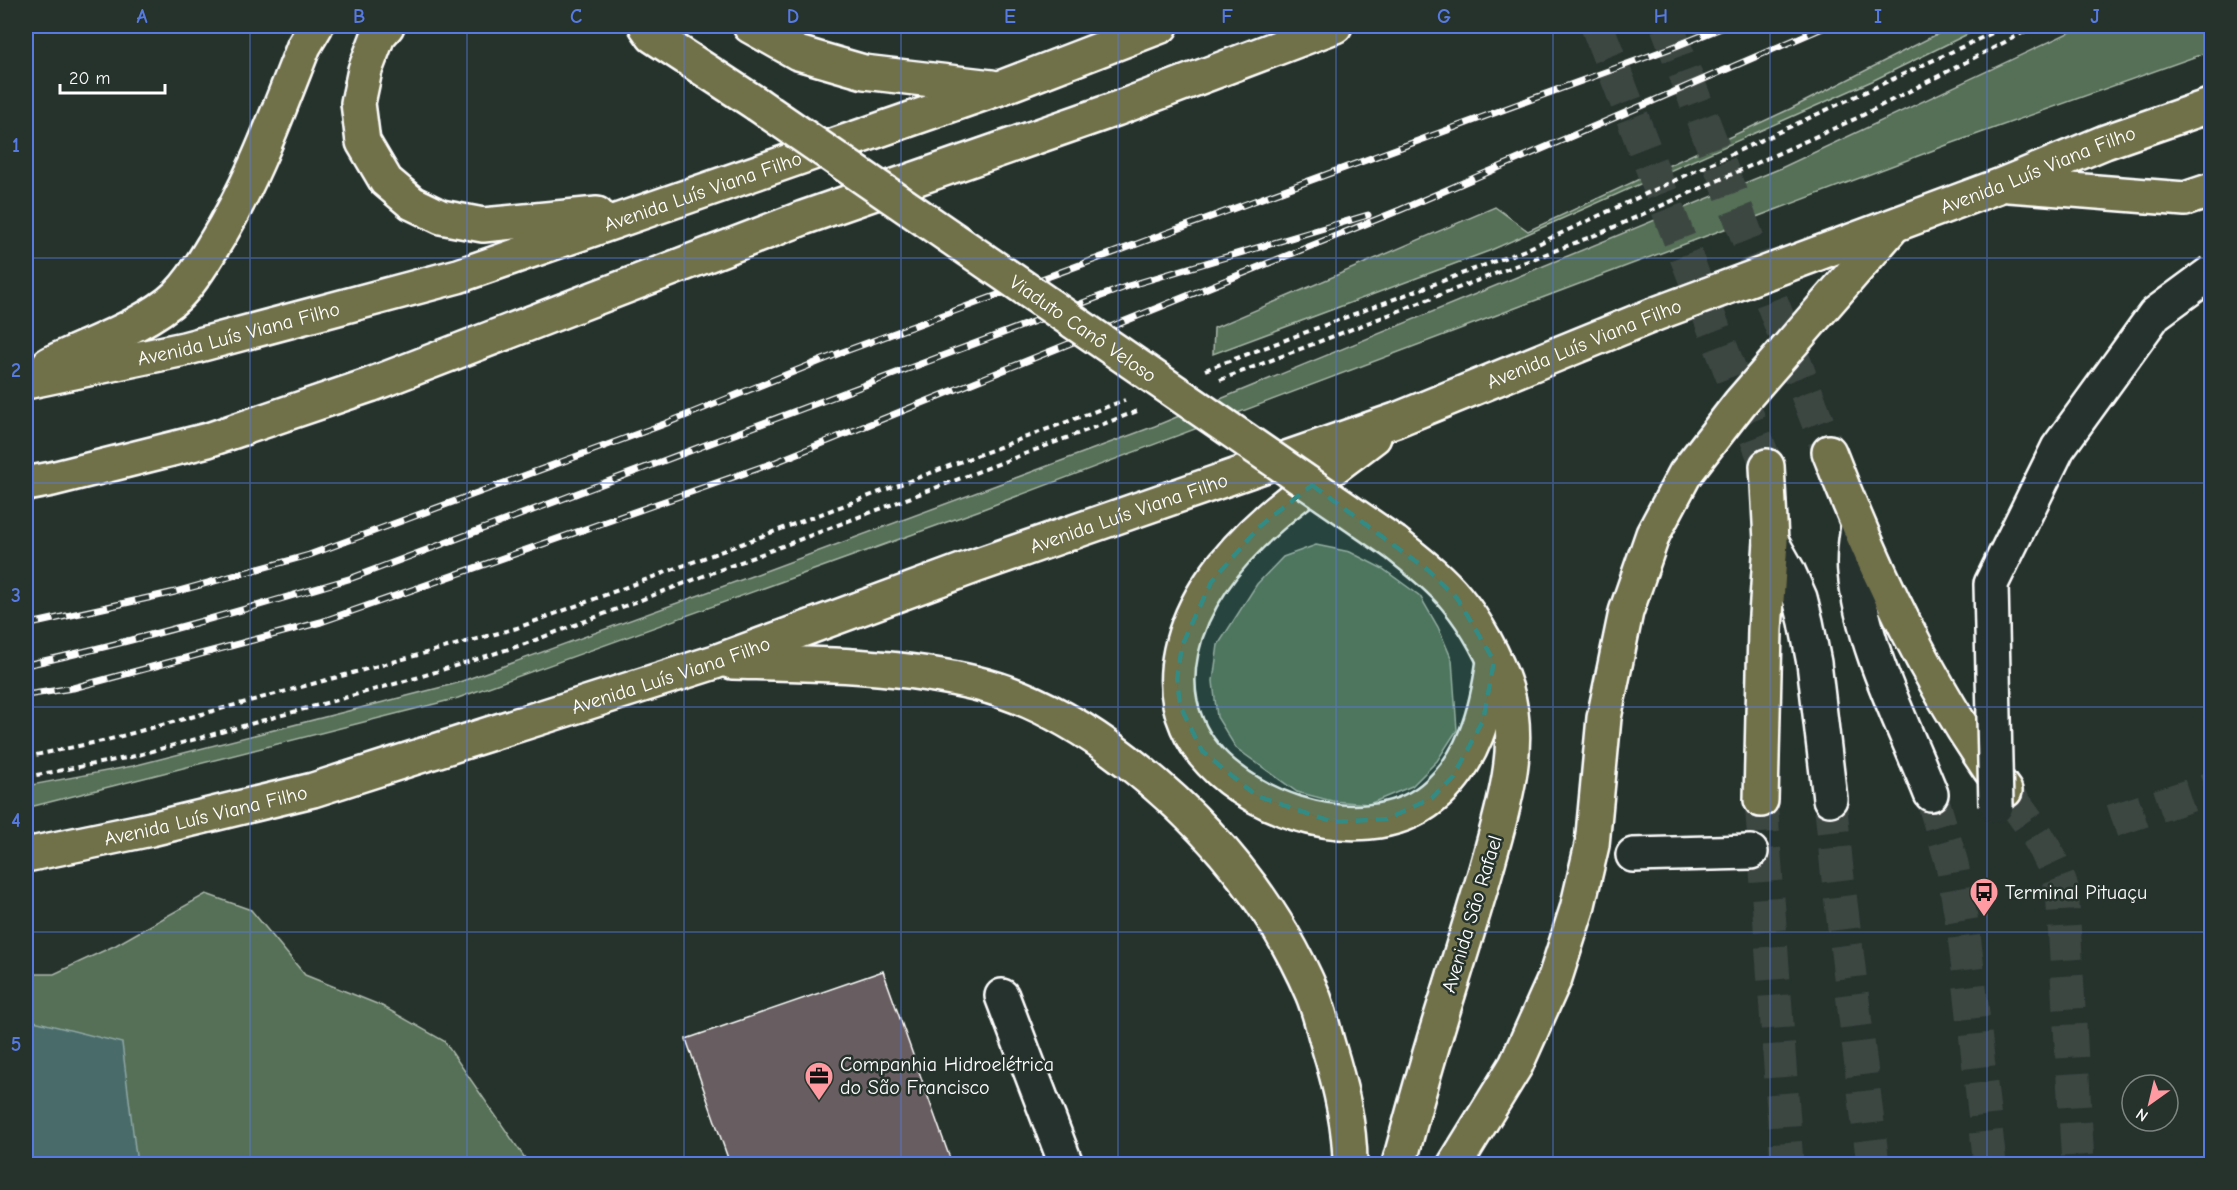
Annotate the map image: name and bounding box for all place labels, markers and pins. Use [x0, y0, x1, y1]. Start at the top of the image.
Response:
bus stop icon: Terminal Pituaçu [1968, 876, 2000, 918]
place label: Terminal Pituaçu [2005, 881, 2147, 904]
place label: Companhia Hidroelétrica do São Francisco [840, 1053, 1054, 1099]
office icon: Companhia Hidroelétrica do São Francisco [803, 1060, 835, 1102]

